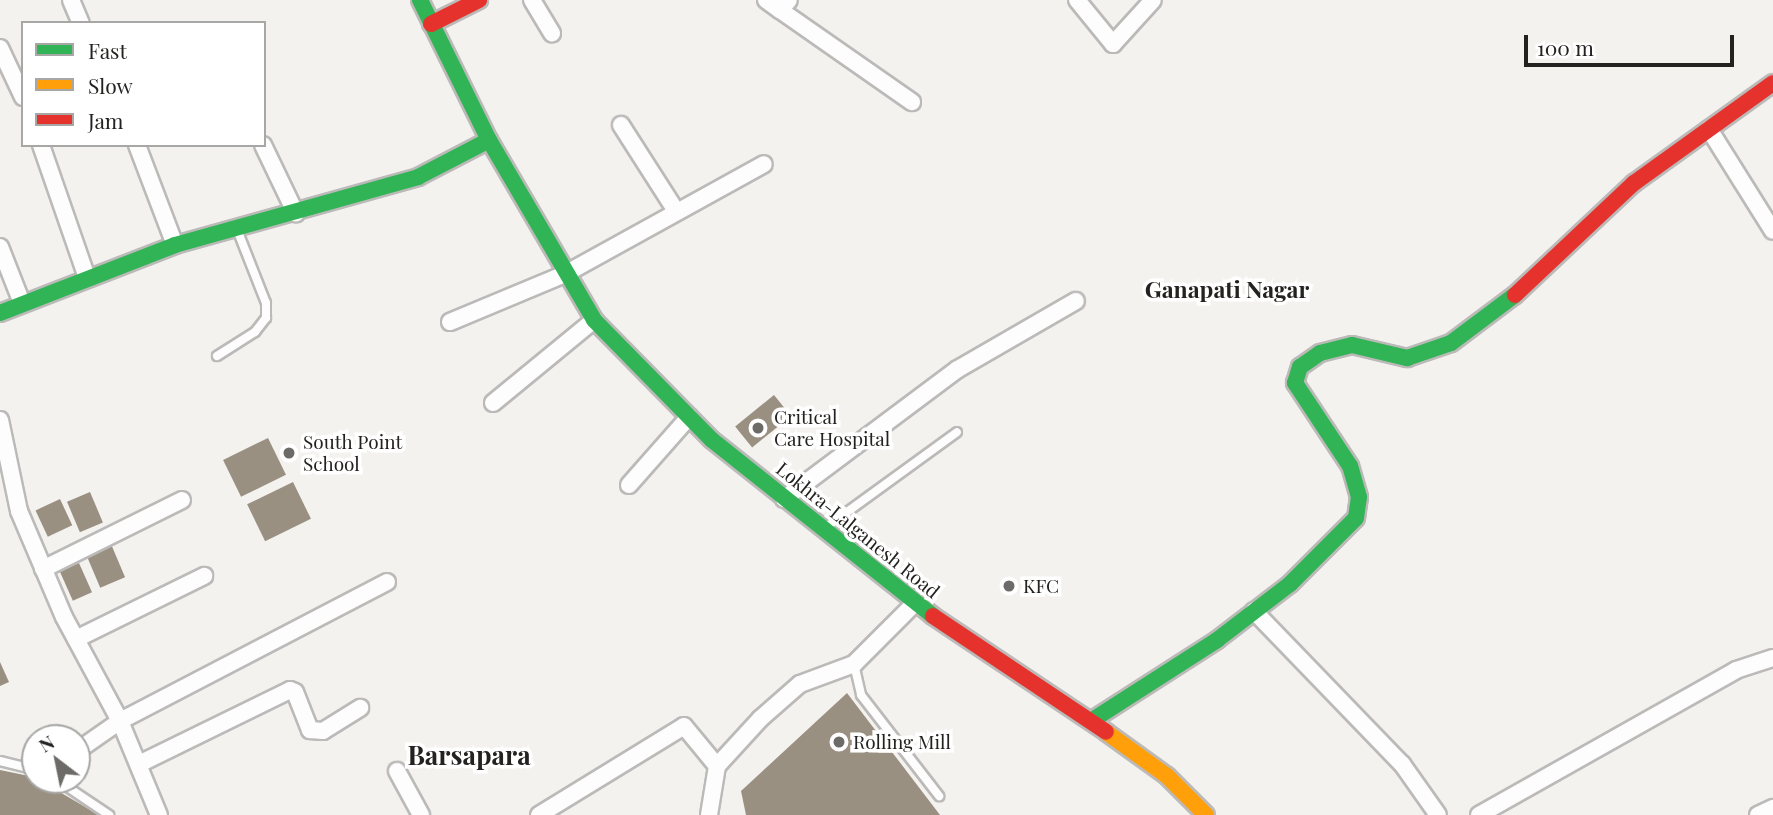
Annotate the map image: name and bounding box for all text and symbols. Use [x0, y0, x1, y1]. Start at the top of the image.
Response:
legend [21, 21, 266, 147]
scale bar [1528, 21, 1738, 65]
text: 100 m [1537, 33, 1594, 61]
text: Fast [88, 36, 127, 64]
text: Slow [88, 71, 133, 99]
text: Jam [88, 106, 124, 134]
district label: Ganapati Nagar [1145, 275, 1309, 303]
place label: Critical Care Hospital [774, 406, 890, 450]
marker: Critical Care Hospital [748, 418, 768, 438]
place label: South Point School [303, 431, 402, 475]
marker: South Point School [281, 445, 297, 461]
street label: Lokhra-Lalganesh Road [772, 457, 944, 603]
place label: KFC [1023, 575, 1059, 597]
marker: KFC [1001, 578, 1017, 594]
north arrow [21, 724, 91, 794]
text: N [33, 728, 59, 758]
place label: Rolling Mill [853, 731, 951, 753]
marker: Rolling Mill [831, 734, 847, 750]
district label: Barsapara [407, 739, 531, 771]

